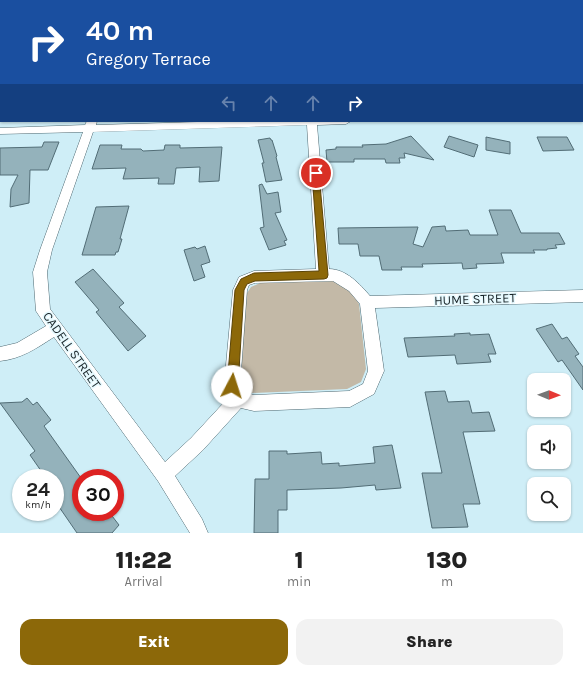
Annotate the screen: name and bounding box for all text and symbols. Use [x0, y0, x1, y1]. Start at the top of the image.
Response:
text: 40 m [86, 14, 154, 47]
icon: right [20, 16, 72, 68]
text: Gregory Terrace [86, 48, 211, 70]
icon: left [218, 92, 240, 114]
icon: ahead [260, 92, 282, 114]
icon: ahead [302, 92, 324, 114]
icon: right [344, 92, 366, 114]
pin [299, 156, 333, 190]
icon: arrive [305, 162, 327, 184]
street label: HUME STREET [434, 290, 517, 308]
street label: CADELL STREET [40, 309, 104, 392]
position arrow [211, 365, 253, 407]
north arrow [527, 373, 571, 417]
map controls [527, 373, 571, 521]
button: sound [527, 425, 571, 469]
speed limit sign: 30 [72, 469, 124, 521]
button: search [527, 477, 571, 521]
text: 24 [26, 478, 50, 501]
text: km/h [25, 499, 51, 511]
text: 11:22 [115, 546, 172, 574]
text: 1 [294, 546, 304, 574]
text: 130 [426, 546, 468, 574]
text: Arrival [125, 574, 163, 589]
text: min [287, 574, 311, 589]
text: m [441, 574, 453, 589]
button: Exit [20, 619, 288, 665]
button: Share [296, 619, 563, 665]

